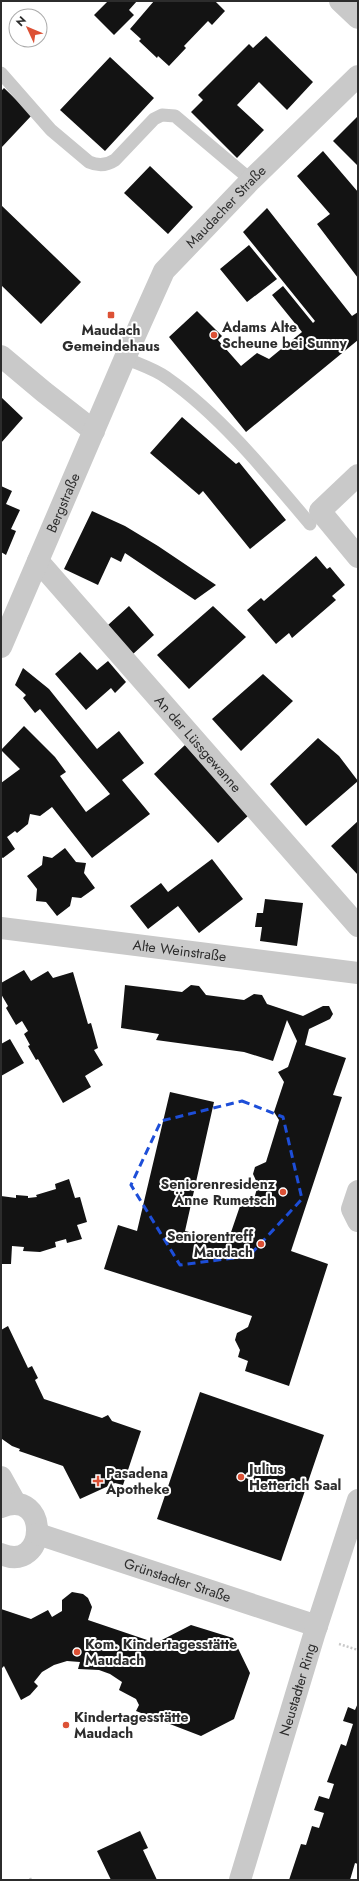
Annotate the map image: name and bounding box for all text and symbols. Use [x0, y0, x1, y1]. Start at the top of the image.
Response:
north arrow [8, 8, 48, 48]
text: N [12, 12, 30, 30]
street label: Maudacher Straße [181, 161, 270, 253]
marker: Maudach Gemeindehaus [106, 310, 116, 320]
place label: Adams Alte Scheune bei Sunny [221, 317, 348, 353]
place label: Maudach Gemeindehaus [62, 320, 160, 356]
marker: Adams Alte Scheune bei Sunny [209, 330, 219, 340]
street label: Bergstraße [41, 470, 85, 536]
street label: An der Lüssgewanne [150, 691, 246, 797]
street label: Alte Weinstraße [132, 935, 227, 966]
place label: Seniorenresidenz Änne Rumetsch [161, 1174, 276, 1210]
marker: Seniorenresidenz Änne Rumetsch [278, 1187, 288, 1197]
place label: Seniorentreff Maudach [167, 1226, 254, 1262]
marker: Seniorentreff Maudach [256, 1239, 266, 1249]
place label: Julius Hetterich Saal [246, 1459, 341, 1495]
place label: Pasadena Apotheke [105, 1463, 170, 1499]
marker: Julius Hetterich Saal [236, 1472, 246, 1482]
marker: Pasadena Apotheke [93, 1476, 103, 1486]
street label: Grünstadter Straße [122, 1553, 234, 1607]
place label: Kom. Kindertagesstätte Maudach [85, 1634, 237, 1670]
street label: Neustadter Ring [274, 1641, 321, 1738]
marker: Kom. Kindertagesstätte Maudach [72, 1647, 82, 1657]
place label: Kindertagesstätte Maudach [74, 1707, 188, 1743]
marker: Kindertagesstätte Maudach [61, 1720, 71, 1730]

